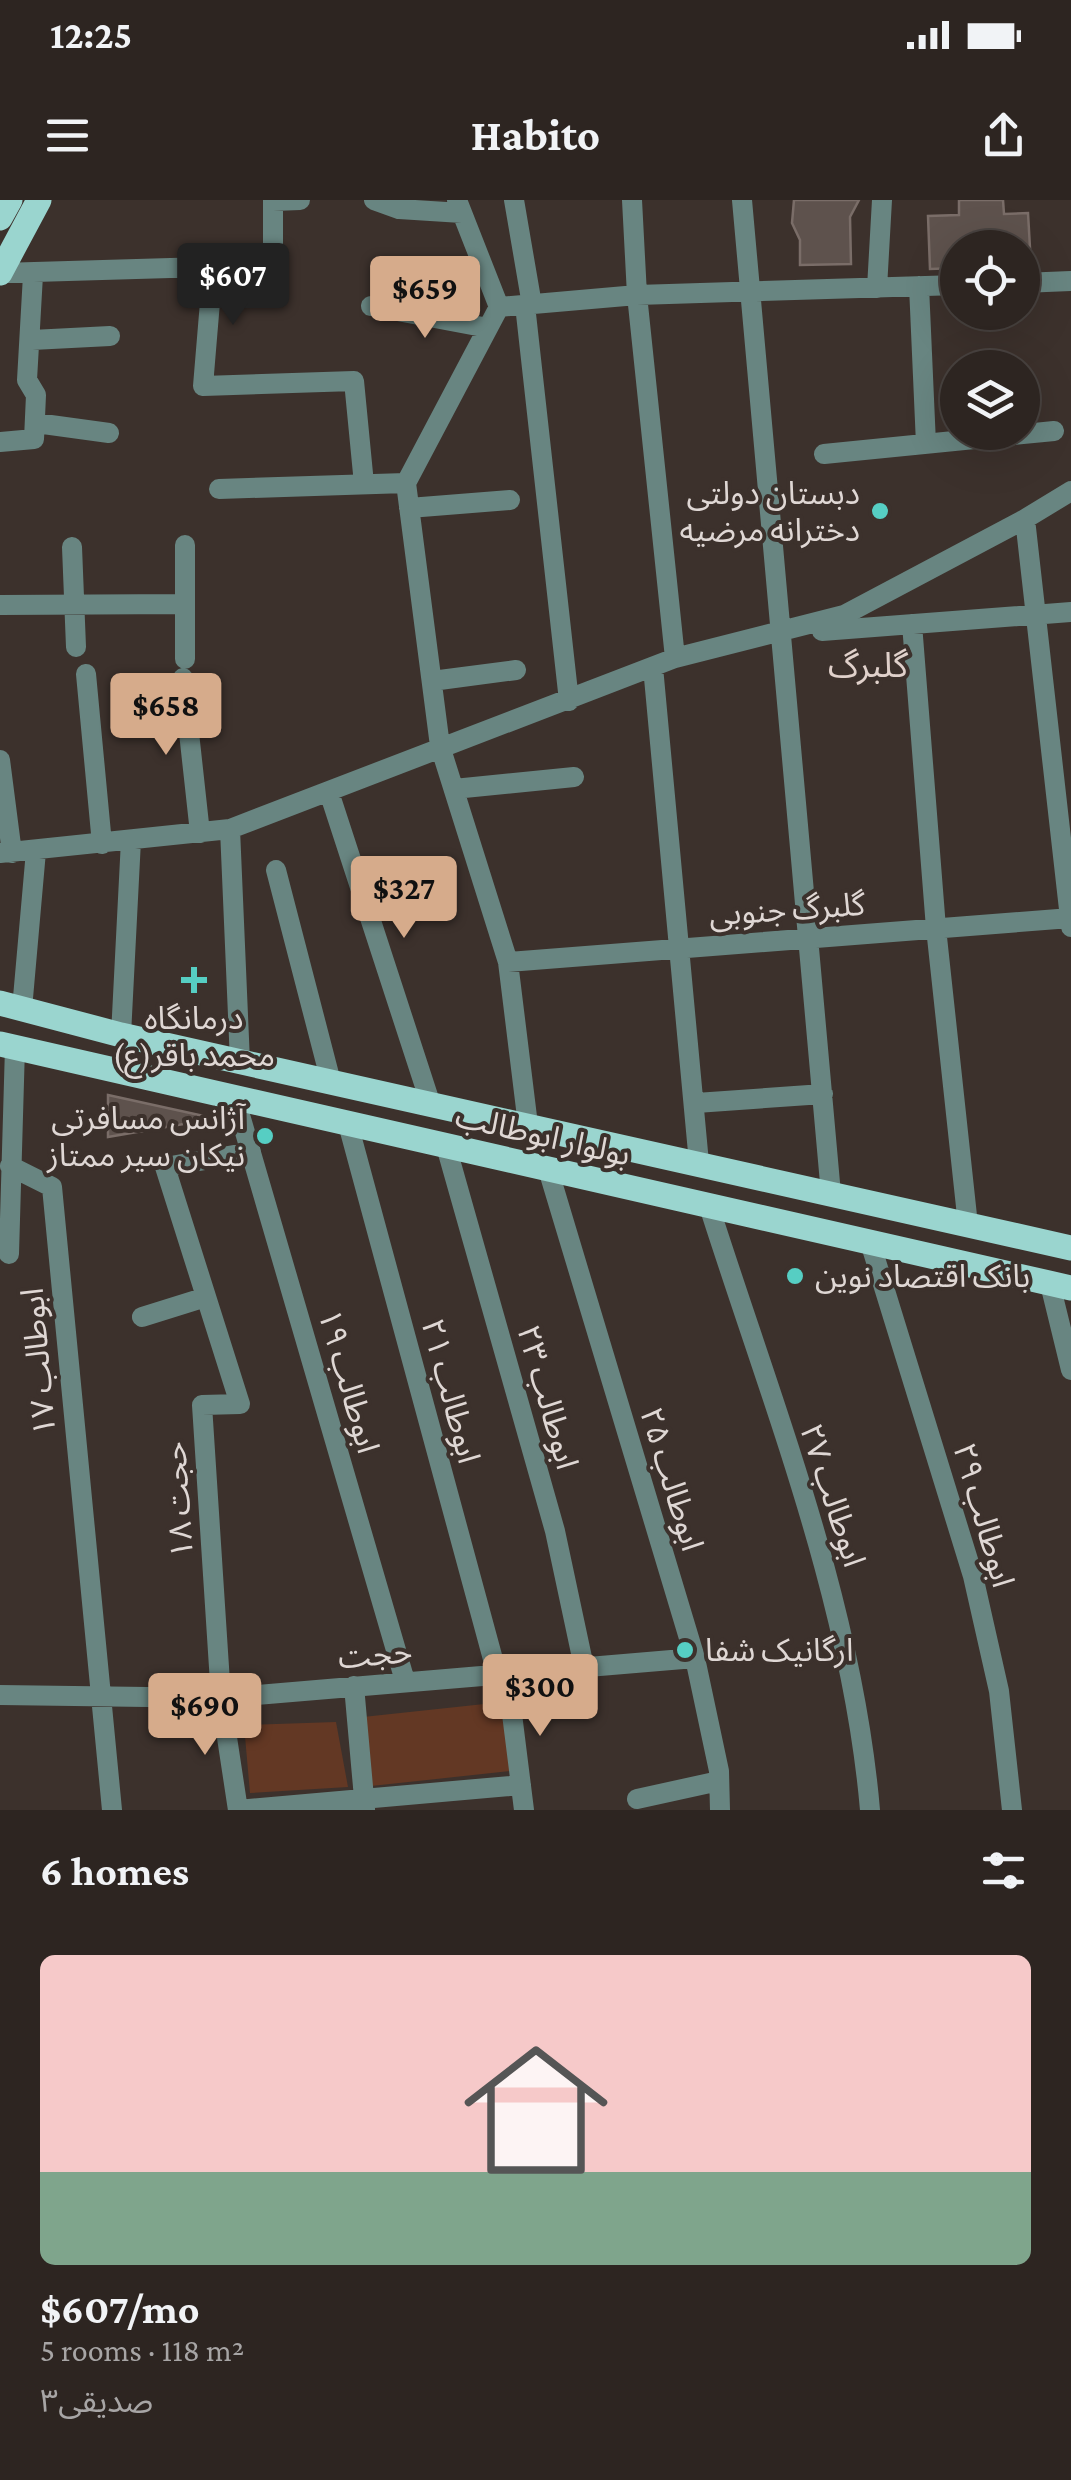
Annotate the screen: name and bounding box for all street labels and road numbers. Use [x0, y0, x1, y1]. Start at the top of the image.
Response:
street label: گلبرگ جنوبی [708, 886, 867, 933]
street label: بولوار ابوطالب [452, 1097, 634, 1174]
street label: ابوطالب ۱۷ [14, 1287, 63, 1437]
street label: ابوطالب ۱۹ [310, 1305, 387, 1457]
street label: ابوطالب ۲۱ [413, 1315, 488, 1468]
street label: ابوطالب ۲۳ [509, 1321, 586, 1473]
street label: ابوطالب ۲۵ [632, 1403, 711, 1555]
street label: ابوطالب ۲۷ [792, 1419, 873, 1571]
street label: ابوطالب ۲۹ [945, 1439, 1022, 1591]
street label: حجت ۱۸ [156, 1440, 200, 1560]
street label: حجت [336, 1633, 414, 1675]

